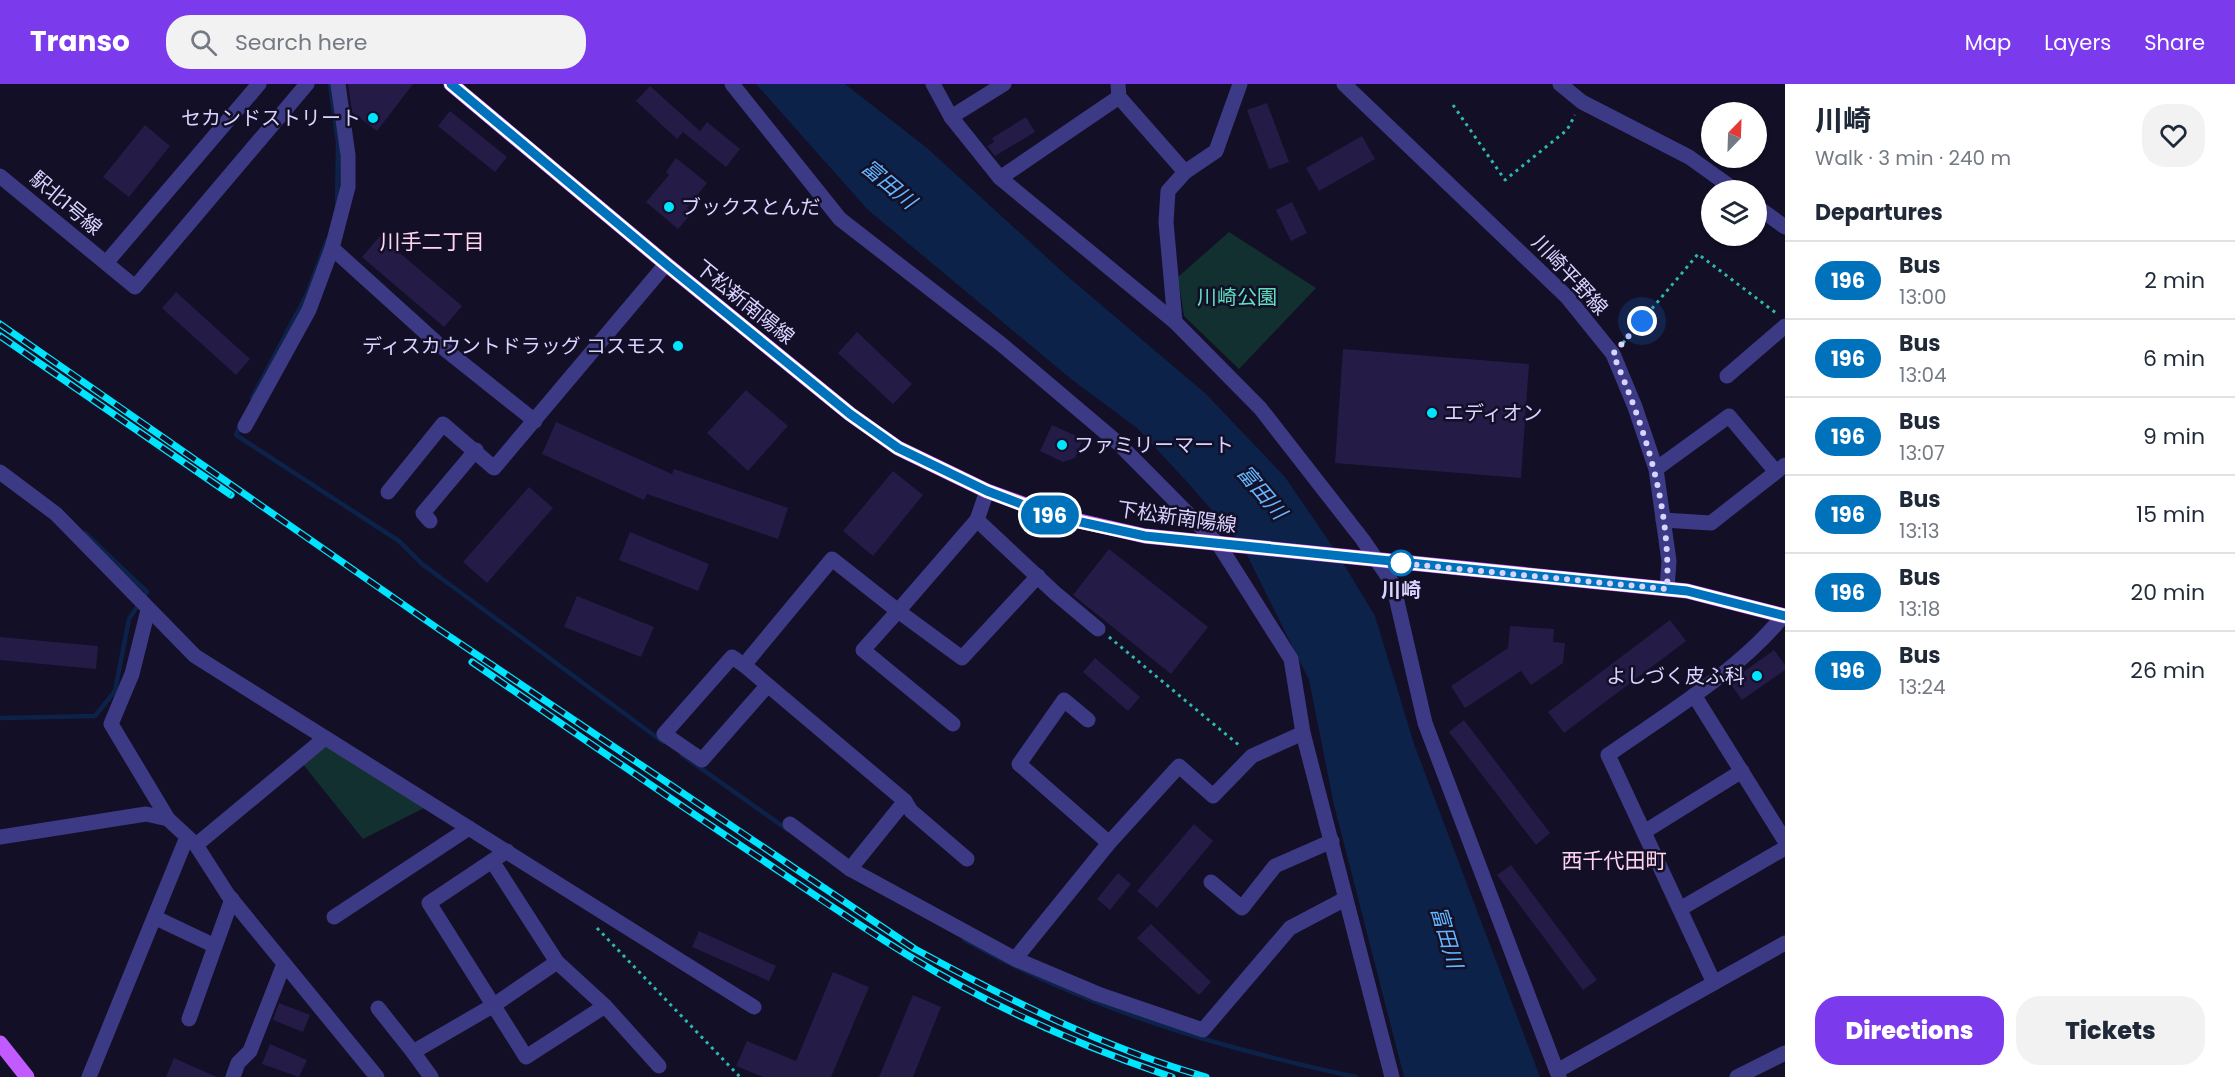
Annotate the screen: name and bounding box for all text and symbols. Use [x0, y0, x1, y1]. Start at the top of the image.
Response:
search box [166, 15, 586, 69]
text: Transo [30, 22, 130, 61]
icon: search [187, 26, 220, 59]
text: Search here [235, 27, 367, 58]
text: Map [1965, 28, 2011, 57]
text: Layers [2044, 28, 2111, 57]
text: Share [2144, 28, 2205, 57]
text: 川崎 [1815, 101, 1871, 140]
north arrow [1701, 102, 1767, 168]
map controls [1701, 102, 1767, 246]
place label: セカンドストリート [181, 104, 361, 132]
button: heart [2142, 104, 2205, 167]
marker: セカンドストリート [366, 111, 380, 125]
text: Walk · 3 min · 240 m [1815, 144, 2011, 172]
water label: 富田川 [856, 153, 924, 217]
street label: 駅北1号線 [24, 165, 108, 241]
button: layers [1701, 180, 1767, 246]
place label: ブックスとんだ [681, 193, 820, 221]
text: Departures [1815, 197, 1943, 228]
marker: ブックスとんだ [662, 200, 676, 214]
district label: 川手二丁目 [380, 227, 485, 256]
street label: 川崎平野線 [1526, 229, 1614, 321]
text: Bus [1899, 250, 1941, 281]
street label: 下松新南陽線 [690, 253, 800, 351]
text: 2 min [2144, 265, 2205, 296]
text: 196 [1831, 266, 1865, 295]
park label: 川崎公園 [1197, 283, 1277, 311]
text: 13:00 [1899, 283, 1947, 311]
your location [1627, 306, 1657, 336]
text: Bus [1899, 328, 1941, 359]
place label: ディスカウントドラッグ コスモス [362, 332, 666, 360]
marker: ディスカウントドラッグ コスモス [671, 339, 685, 353]
text: 6 min [2143, 343, 2205, 374]
text: 196 [1831, 344, 1865, 373]
text: 13:04 [1899, 361, 1947, 389]
place label: エディオン [1444, 399, 1543, 427]
marker: エディオン [1425, 406, 1439, 420]
text: Bus [1899, 406, 1941, 437]
text: 9 min [2143, 421, 2205, 452]
text: 196 [1831, 422, 1865, 451]
place label: ファミリーマート [1074, 431, 1234, 459]
marker: ファミリーマート [1055, 438, 1069, 452]
text: 13:07 [1899, 439, 1945, 467]
water label: 富田川 [1231, 459, 1295, 527]
text: Bus [1899, 484, 1941, 515]
street label: 下松新南陽線 [1116, 495, 1238, 539]
line badge: 196 [1016, 496, 1084, 534]
text: 15 min [2136, 499, 2205, 530]
text: 196 [1831, 500, 1865, 529]
text: 196 [1033, 501, 1067, 530]
text: 13:13 [1899, 517, 1940, 545]
marker: 川崎 [1388, 550, 1414, 576]
text: Bus [1899, 562, 1941, 593]
place label: 川崎 [1381, 576, 1421, 604]
text: 20 min [2131, 577, 2205, 608]
text: 196 [1831, 578, 1865, 607]
text: 13:18 [1899, 595, 1940, 623]
text: Bus [1899, 640, 1941, 671]
text: 26 min [2130, 655, 2205, 686]
text: 196 [1831, 656, 1865, 685]
place label: よしづく皮ふ科 [1606, 662, 1745, 690]
marker: よしづく皮ふ科 [1750, 669, 1764, 683]
text: 13:24 [1899, 673, 1946, 701]
district label: 西千代田町 [1562, 846, 1667, 875]
water label: 富田川 [1424, 903, 1470, 973]
button: Directions [1815, 996, 2004, 1065]
button: Tickets [2016, 996, 2205, 1065]

